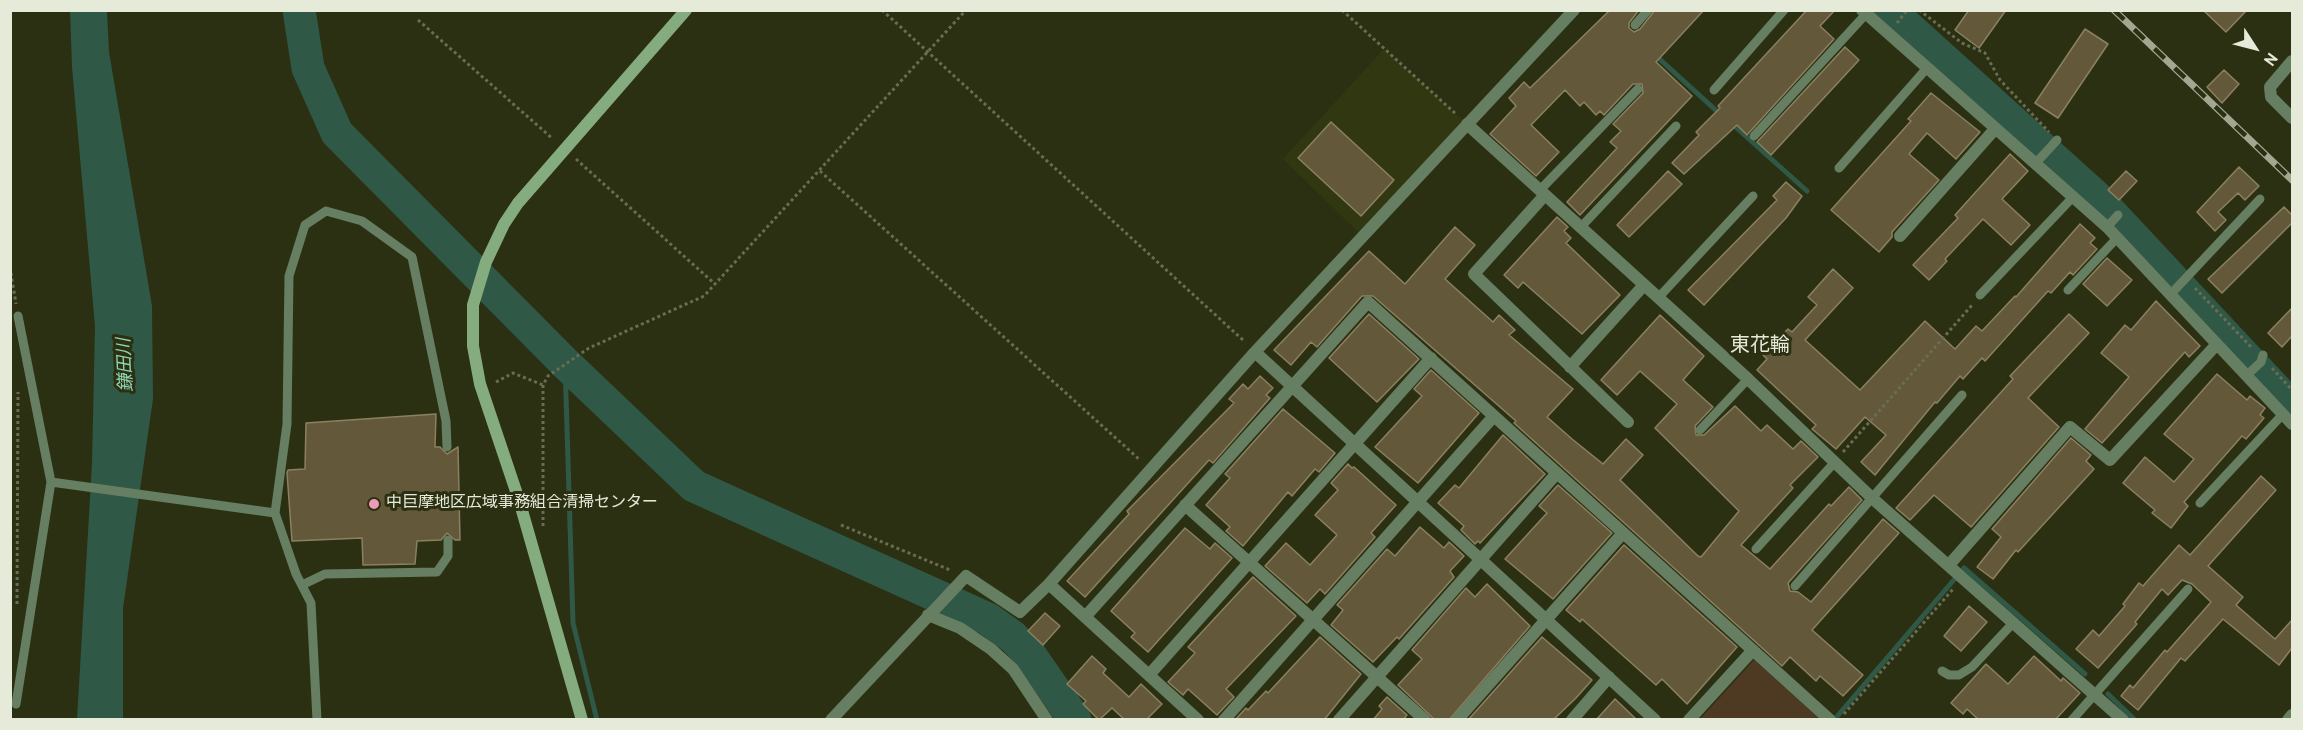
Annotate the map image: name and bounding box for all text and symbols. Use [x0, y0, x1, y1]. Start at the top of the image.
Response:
north arrow [2225, 18, 2285, 78]
text: N [2258, 48, 2281, 69]
district label: 東花輪 [1730, 335, 1790, 359]
water label: 鎌田川 [115, 337, 139, 393]
place label: 中巨摩地区広域事務組合清掃センター [386, 494, 658, 514]
marker: 中巨摩地区広域事務組合清掃センター [367, 497, 381, 511]

